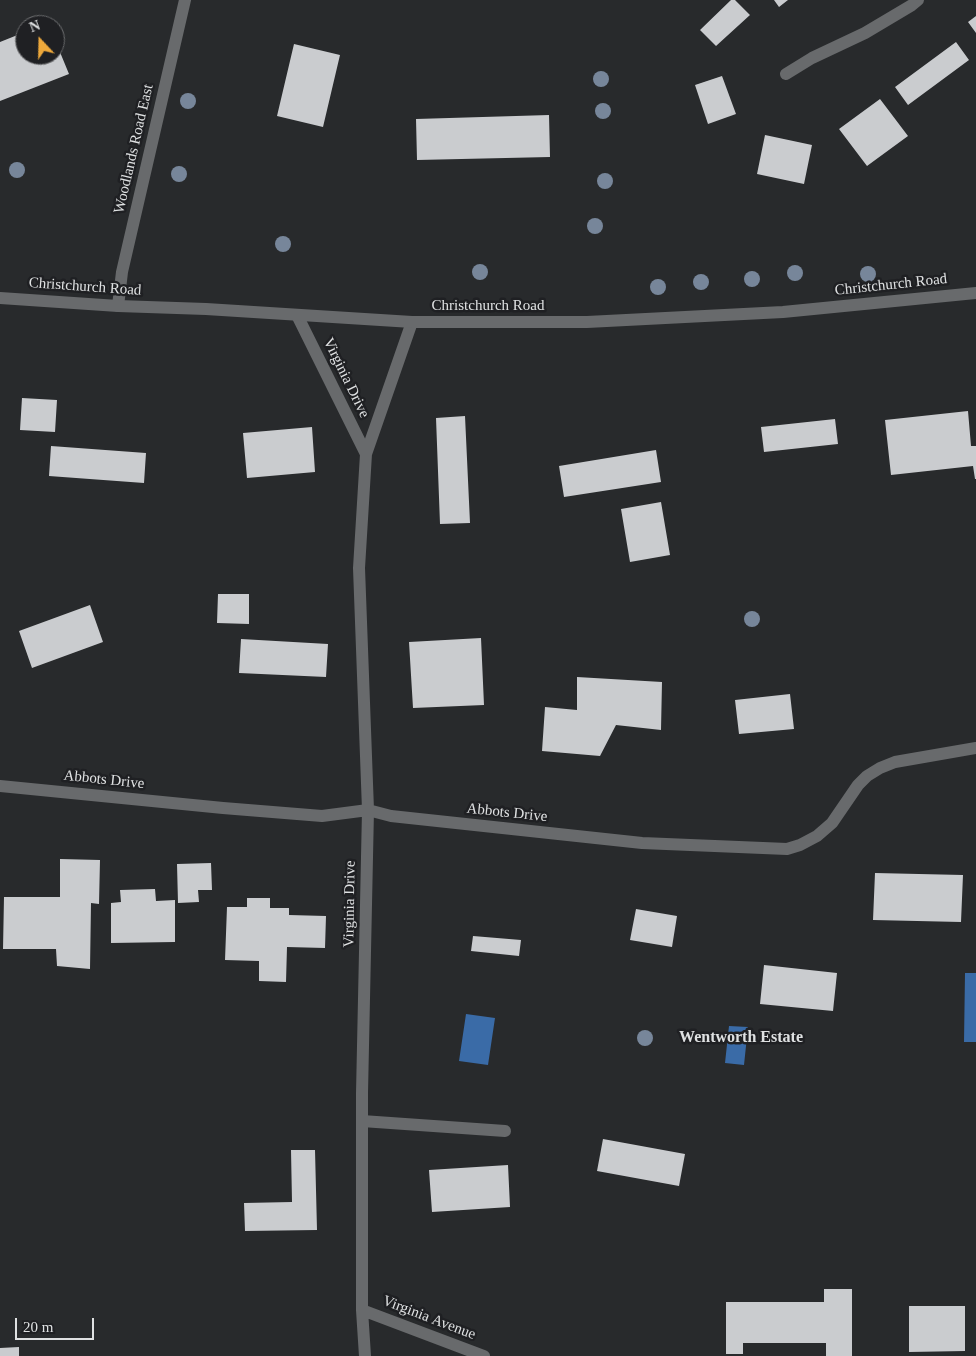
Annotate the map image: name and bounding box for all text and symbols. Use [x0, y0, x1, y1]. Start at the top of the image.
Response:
north arrow [15, 15, 65, 65]
text: N [27, 18, 42, 35]
street label: Woodlands Road East [110, 83, 158, 215]
street label: Christchurch Road [834, 270, 948, 300]
street label: Christchurch Road [28, 274, 142, 300]
street label: Christchurch Road [432, 297, 544, 315]
street label: Virginia Drive [319, 335, 373, 421]
street label: Abbots Drive [63, 767, 145, 793]
street label: Abbots Drive [466, 800, 548, 826]
street label: Virginia Drive [340, 860, 360, 948]
district label: Wentworth Estate [679, 1028, 803, 1048]
street label: Virginia Avenue [380, 1292, 478, 1344]
scale bar [18, 1308, 96, 1340]
text: 20 m [23, 1319, 53, 1335]

